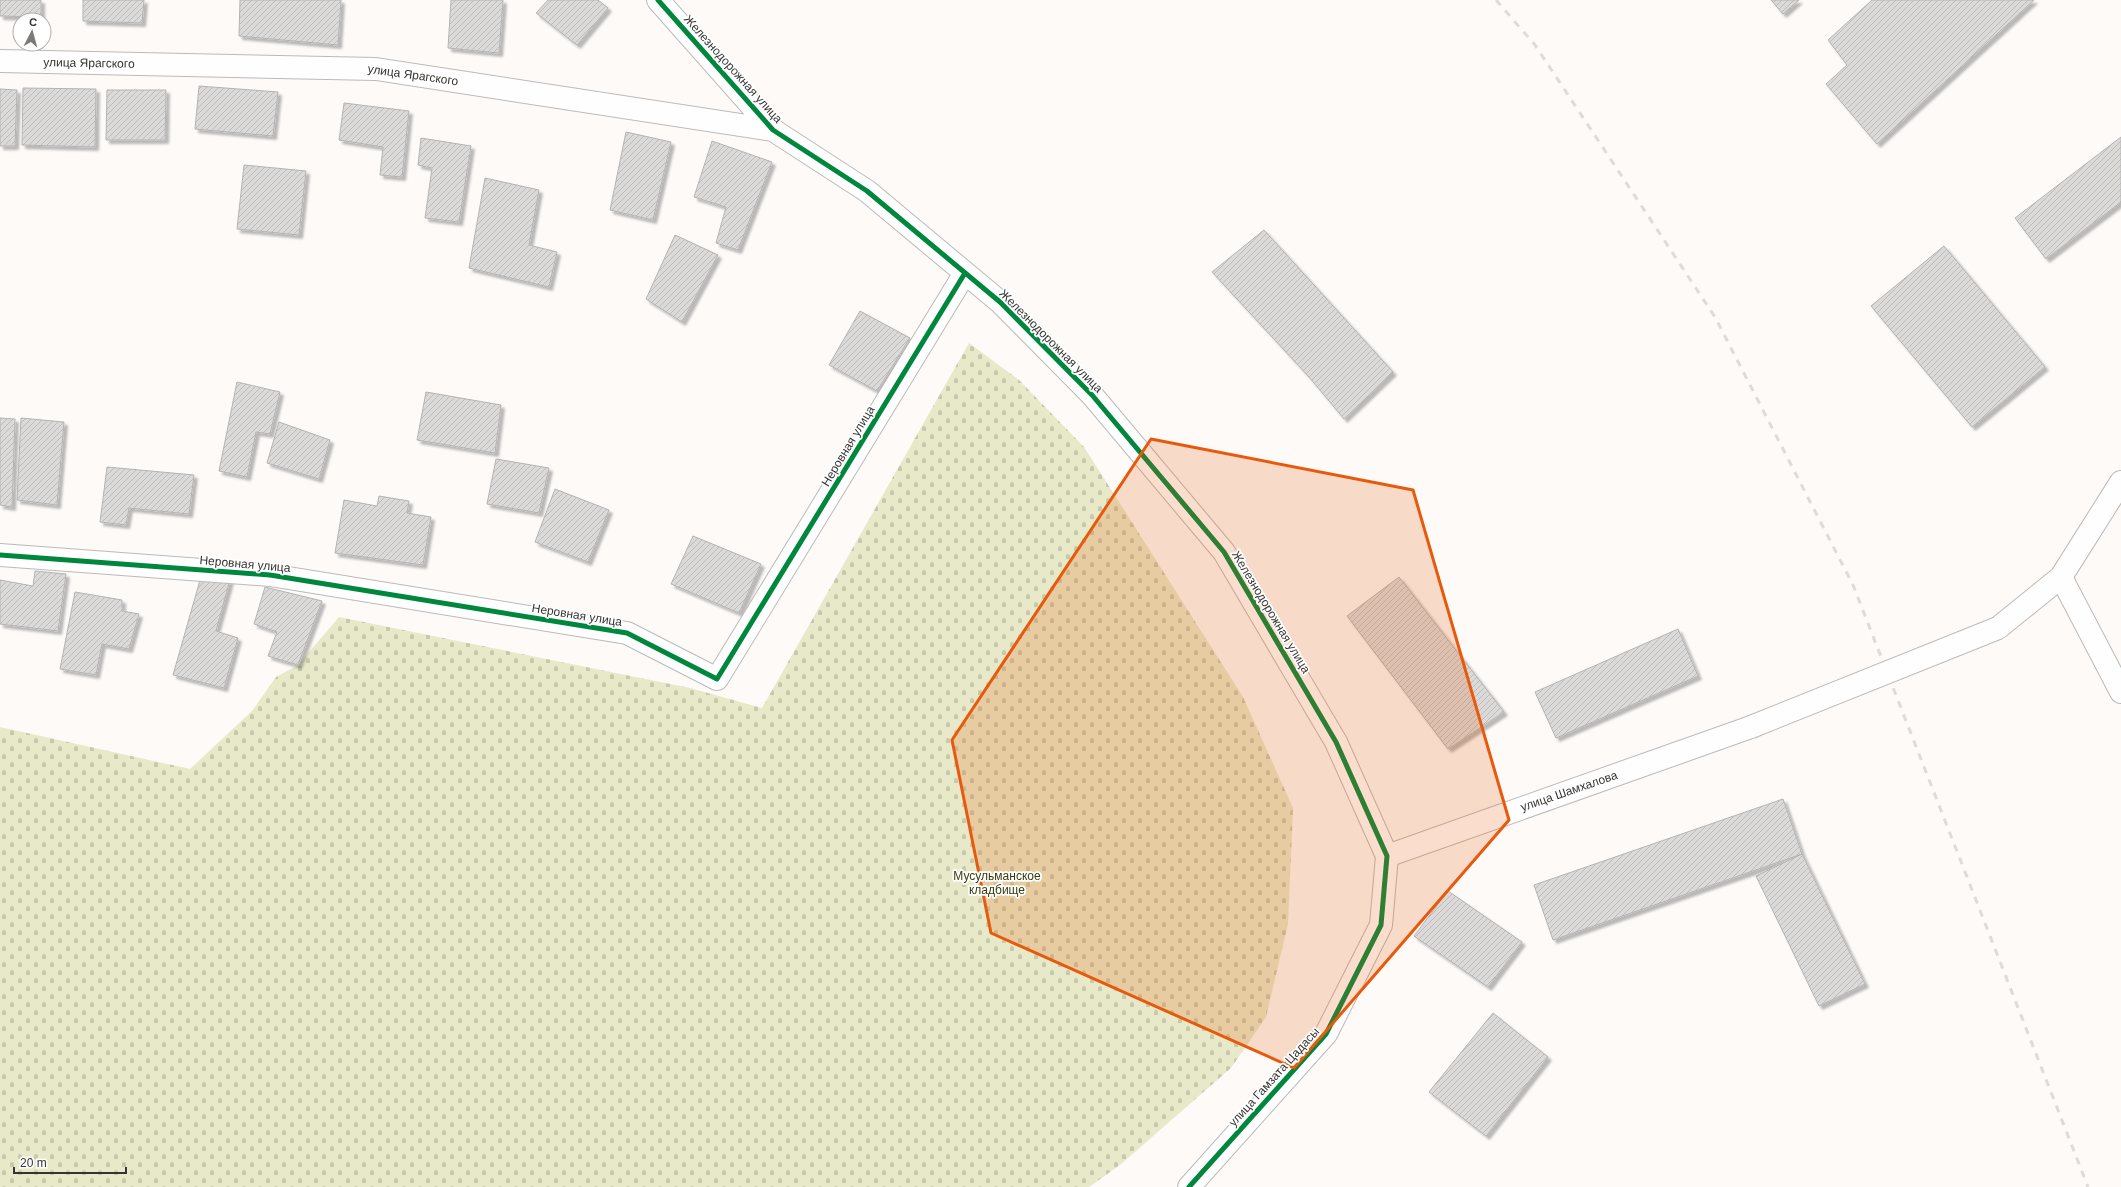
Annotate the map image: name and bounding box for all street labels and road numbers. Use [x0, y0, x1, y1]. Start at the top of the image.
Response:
street label: Железнодорожная улица [681, 12, 785, 126]
street label: улица Ярагского [43, 55, 135, 71]
street label: улица Ярагского [367, 62, 459, 88]
street label: Железнодорожная улица [996, 286, 1106, 396]
street label: Неровная улица [819, 403, 878, 489]
street label: Железнодорожная улица [1229, 548, 1313, 676]
street label: Неровная улица [199, 553, 291, 575]
street label: Неровная улица [531, 601, 623, 629]
street label: улица Шамхалова [1519, 768, 1620, 814]
street label: улица Гамзата Цадасы [1226, 1025, 1322, 1129]

